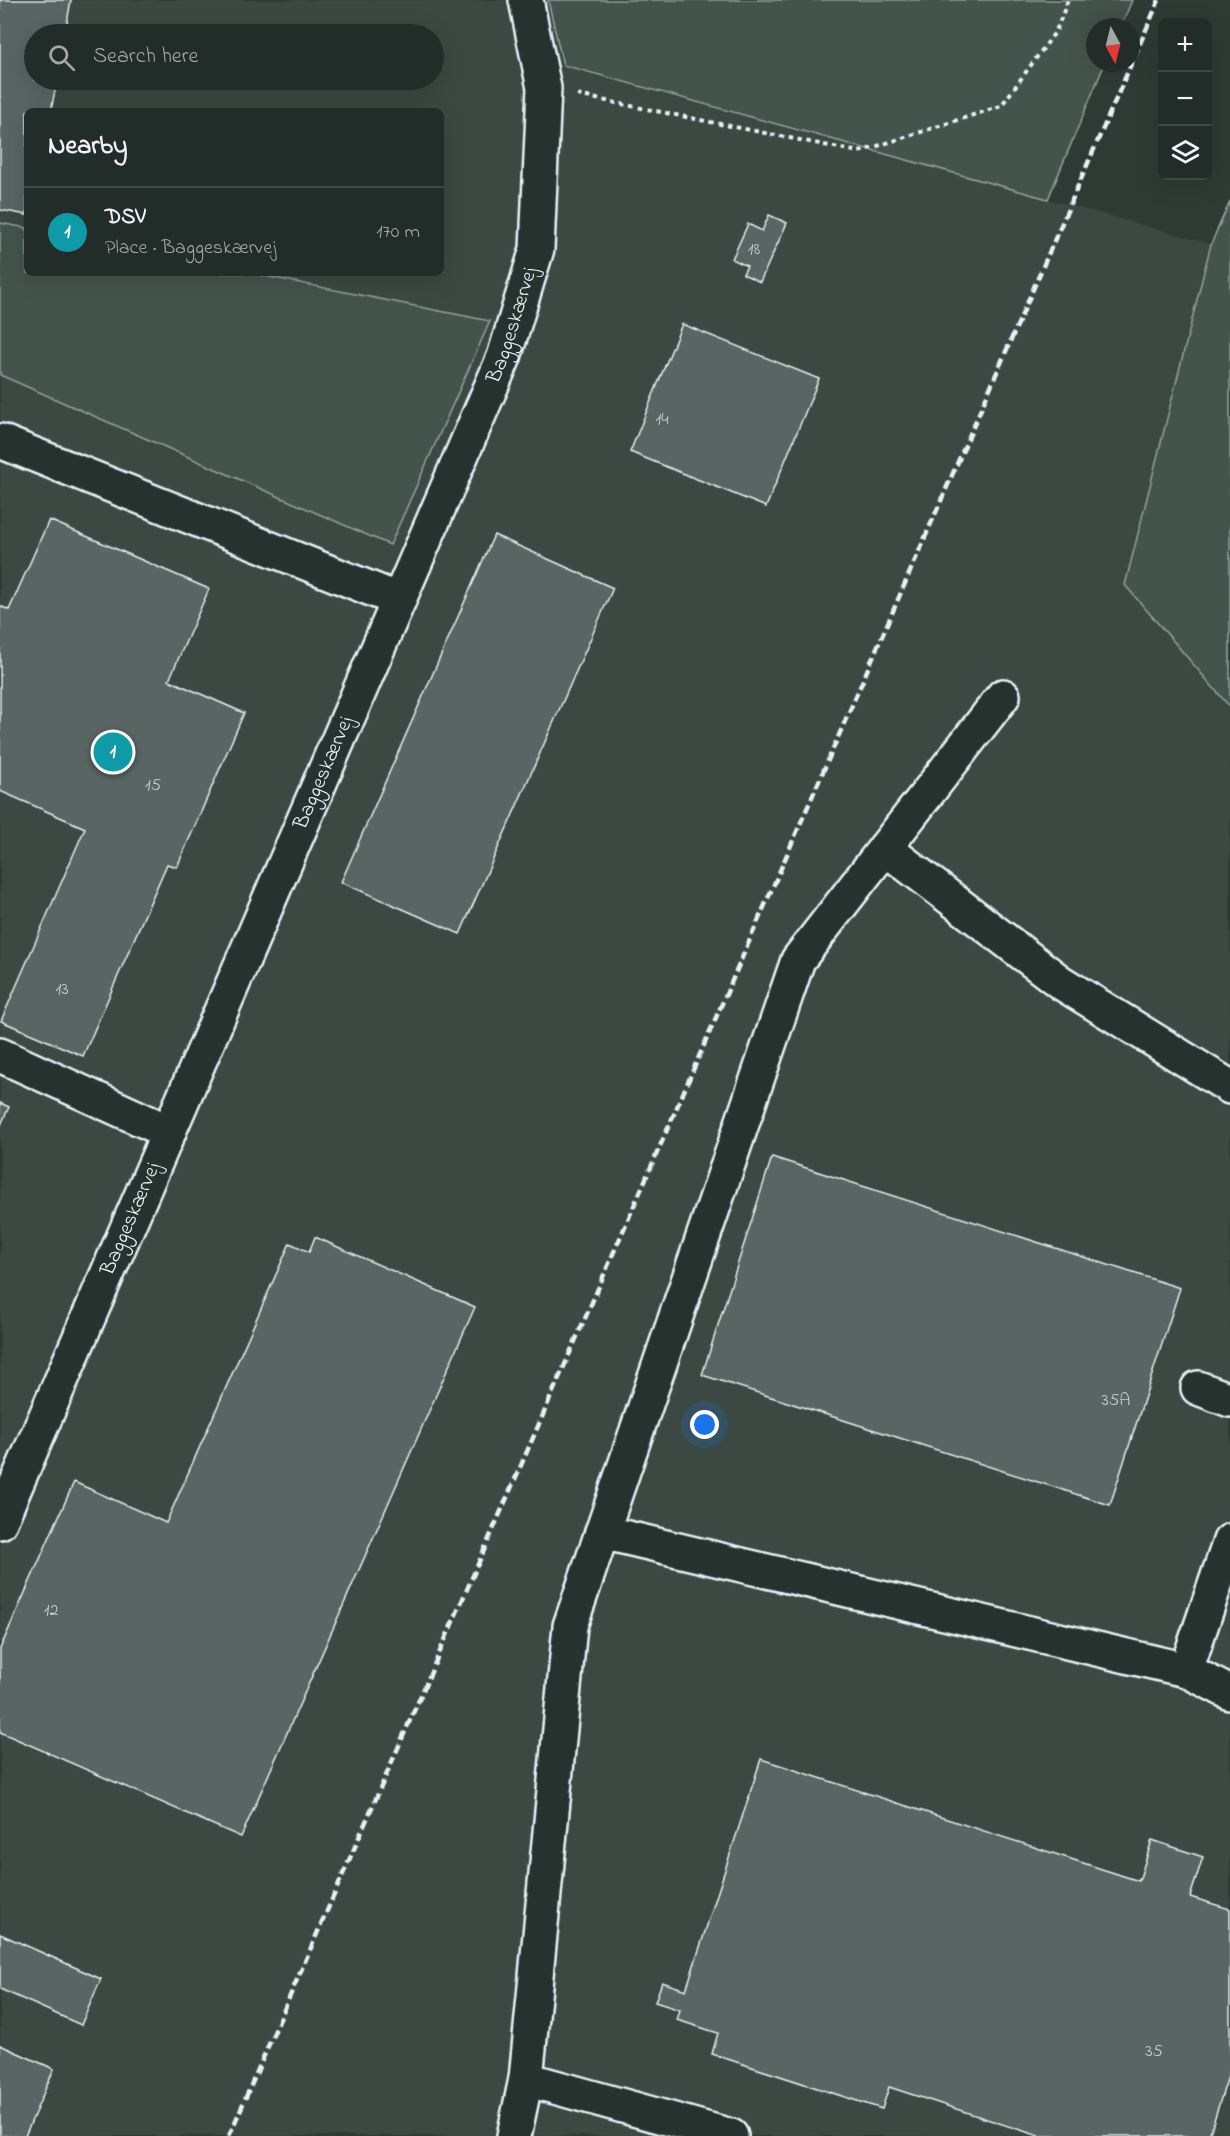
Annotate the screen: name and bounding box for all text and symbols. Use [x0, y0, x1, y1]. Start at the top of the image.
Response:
north arrow [1086, 18, 1140, 72]
map controls [1158, 18, 1212, 180]
button: + [1158, 18, 1212, 72]
search box [24, 24, 444, 90]
icon: search [45, 41, 78, 74]
text: Search here [93, 41, 198, 73]
button: − [1158, 72, 1212, 126]
button: layers [1158, 126, 1212, 180]
text: Nearby [48, 128, 127, 166]
text: DSV [105, 202, 146, 234]
text: 1 [64, 218, 71, 247]
text: 170 m [376, 218, 420, 247]
text: Place · Baggeskærvej [105, 234, 276, 263]
house number: 18 [748, 237, 760, 263]
street label: Baggeskærvej [479, 263, 546, 389]
house number: 14 [655, 407, 669, 433]
street label: Baggeskærvej [286, 711, 362, 835]
pin: 1 [94, 730, 132, 774]
house number: 15 [145, 773, 161, 799]
house number: 13 [55, 977, 69, 1003]
street label: Baggeskærvej [93, 1157, 169, 1281]
house number: 35A [1102, 1388, 1130, 1414]
your location [690, 1410, 719, 1439]
house number: 12 [44, 1598, 58, 1624]
house number: 35 [1145, 2039, 1163, 2065]

